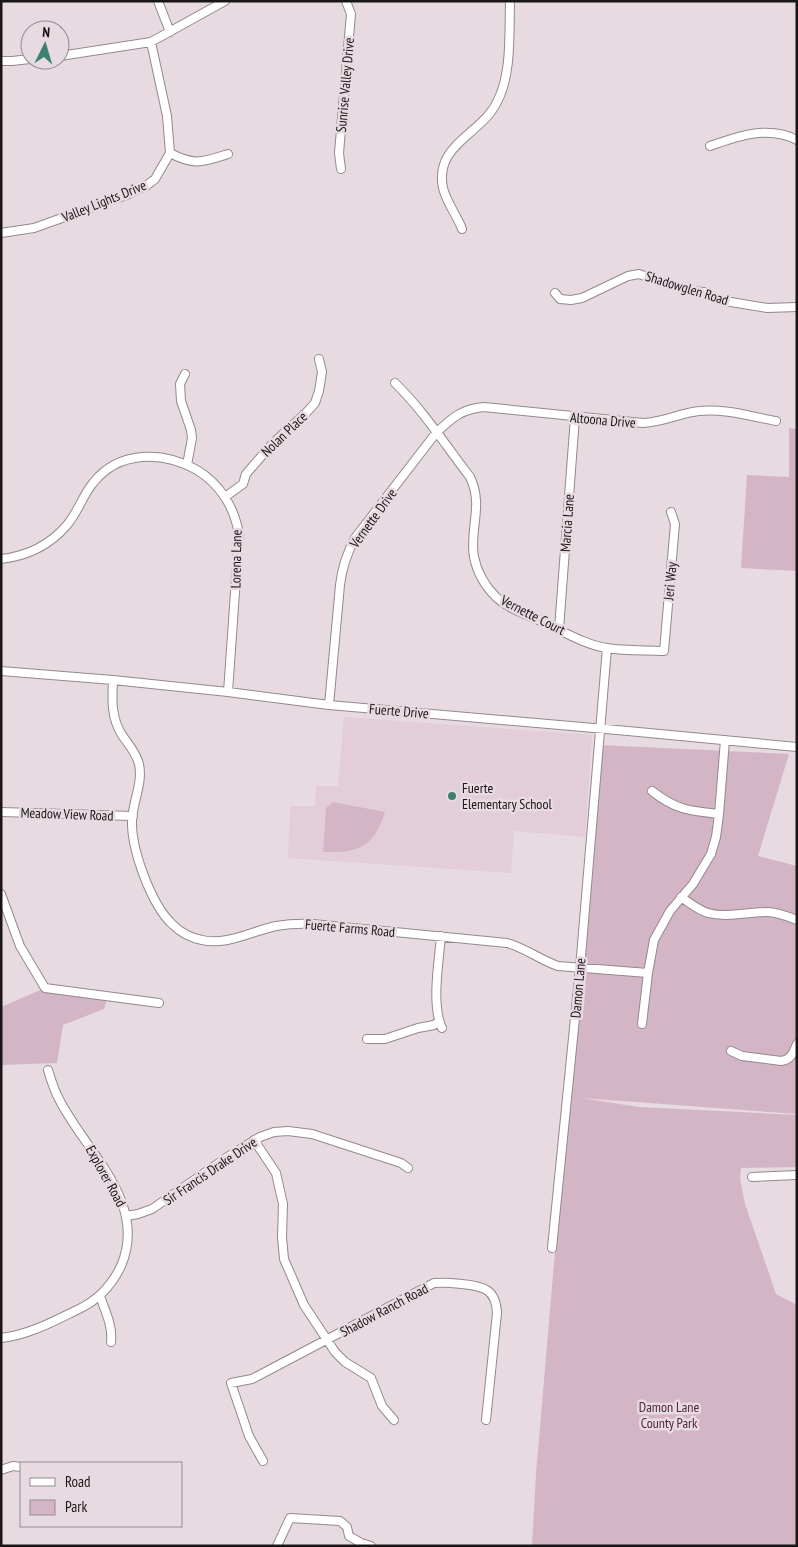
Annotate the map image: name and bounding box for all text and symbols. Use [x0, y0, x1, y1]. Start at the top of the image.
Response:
north arrow [20, 20, 70, 70]
text: N [42, 23, 51, 41]
street label: Sunrise Valley Drive [332, 37, 358, 133]
street label: Valley Lights Drive [58, 176, 149, 226]
street label: Shadowglen Road [643, 267, 731, 309]
street label: Nolan Place [257, 407, 311, 460]
street label: Altoona Drive [569, 408, 637, 432]
street label: Vernette Drive [345, 485, 401, 552]
street label: Marcia Lane [556, 493, 578, 553]
street label: Lorena Lane [226, 529, 246, 589]
street label: Jeri Way [659, 560, 681, 602]
street label: Vernette Court [497, 591, 568, 639]
street label: Fuerte Drive [368, 699, 430, 723]
place label: Fuerte Elementary School [462, 779, 552, 813]
marker: Fuerte Elementary School [446, 790, 458, 802]
street label: Meadow View Road [20, 803, 114, 825]
street label: Fuerte Farms Road [304, 915, 396, 941]
street label: Damon Lane [566, 957, 590, 1019]
street label: Sir Francis Drake Drive [160, 1133, 260, 1209]
street label: Explorer Road [82, 1142, 130, 1210]
street label: Shadow Ranch Road [337, 1279, 431, 1341]
park label: Damon Lane County Park [639, 1398, 699, 1432]
legend [20, 1462, 182, 1527]
text: Road [65, 1472, 91, 1491]
text: Park [65, 1497, 87, 1516]

